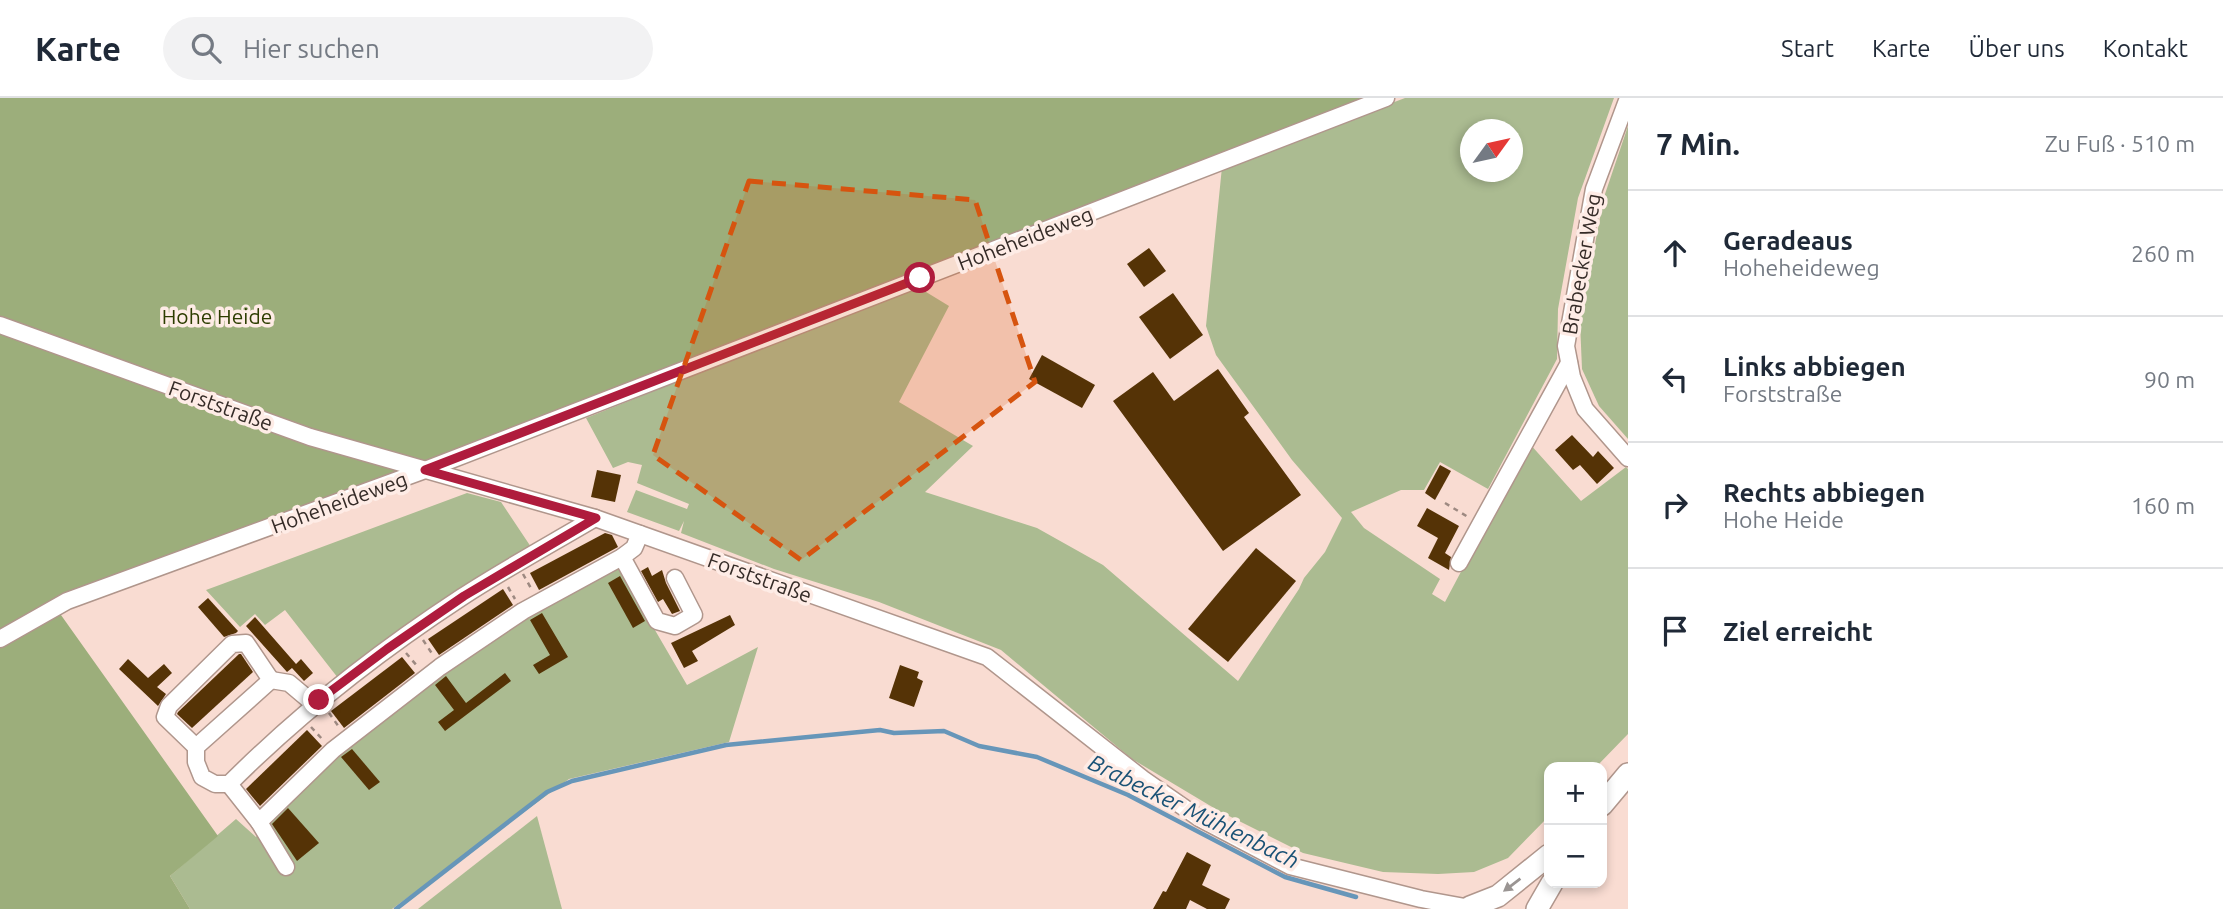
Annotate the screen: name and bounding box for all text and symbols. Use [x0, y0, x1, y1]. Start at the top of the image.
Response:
search box [163, 17, 653, 80]
icon: search [187, 29, 225, 67]
text: Karte [35, 30, 121, 67]
text: Hier suchen [243, 34, 380, 63]
text: Start [1781, 35, 1834, 62]
text: Karte [1872, 35, 1931, 62]
text: Über uns [1969, 35, 2065, 62]
text: Kontakt [2103, 35, 2188, 62]
north arrow [1460, 119, 1523, 182]
text: 7 Min. [1656, 127, 1740, 161]
text: Zu Fuß · 510 m [2045, 131, 2195, 156]
street label: Brabecker Weg [1557, 191, 1605, 337]
street label: Hoheheideweg [954, 201, 1096, 275]
text: Geradeaus [1723, 226, 1853, 255]
icon: ahead [1656, 234, 1694, 272]
text: 260 m [2131, 241, 2195, 266]
text: Hoheheideweg [1723, 255, 1880, 280]
route start [904, 262, 935, 293]
park label: Hohe Heide [162, 304, 272, 328]
text: Links abbiegen [1723, 352, 1906, 381]
icon: left [1656, 360, 1694, 398]
text: 90 m [2144, 367, 2195, 392]
street label: Forststraße [166, 375, 276, 435]
text: Forststraße [1723, 381, 1842, 406]
street label: Hoheheideweg [268, 466, 410, 538]
text: Rechts abbiegen [1723, 478, 1925, 507]
icon: right [1656, 486, 1694, 524]
text: 160 m [2131, 493, 2195, 518]
text: Hohe Heide [1723, 507, 1844, 532]
street label: Forststraße [705, 547, 815, 607]
icon: arrive [1656, 612, 1694, 650]
text: Ziel erreicht [1723, 617, 1873, 646]
route end [303, 684, 334, 715]
water label: Brabecker Mühlenbach [1085, 749, 1303, 873]
map controls [1544, 762, 1607, 888]
button: + [1544, 762, 1607, 825]
button: − [1544, 825, 1607, 888]
one-way arrow [1504, 878, 1522, 893]

